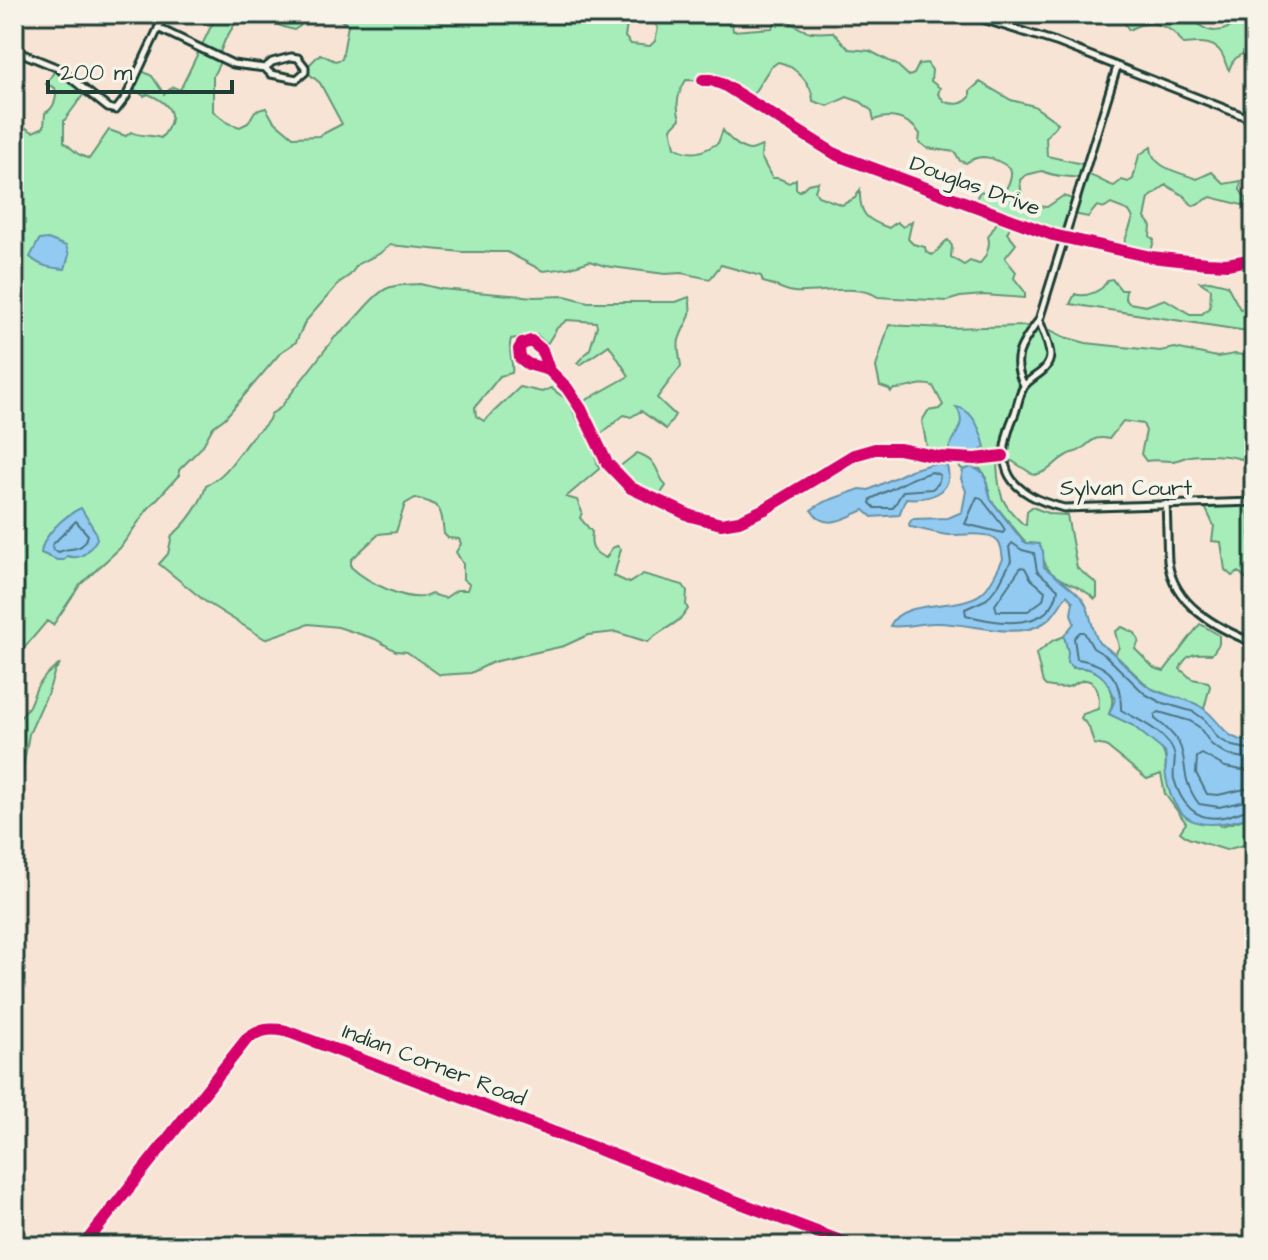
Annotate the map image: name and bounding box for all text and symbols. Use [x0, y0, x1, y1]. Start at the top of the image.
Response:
scale bar [48, 44, 232, 94]
text: 200 m [60, 56, 133, 90]
street label: Douglas Drive [905, 148, 1045, 225]
street label: Sylvan Court [1060, 473, 1192, 505]
street label: Indian Corner Road [338, 1016, 530, 1114]

